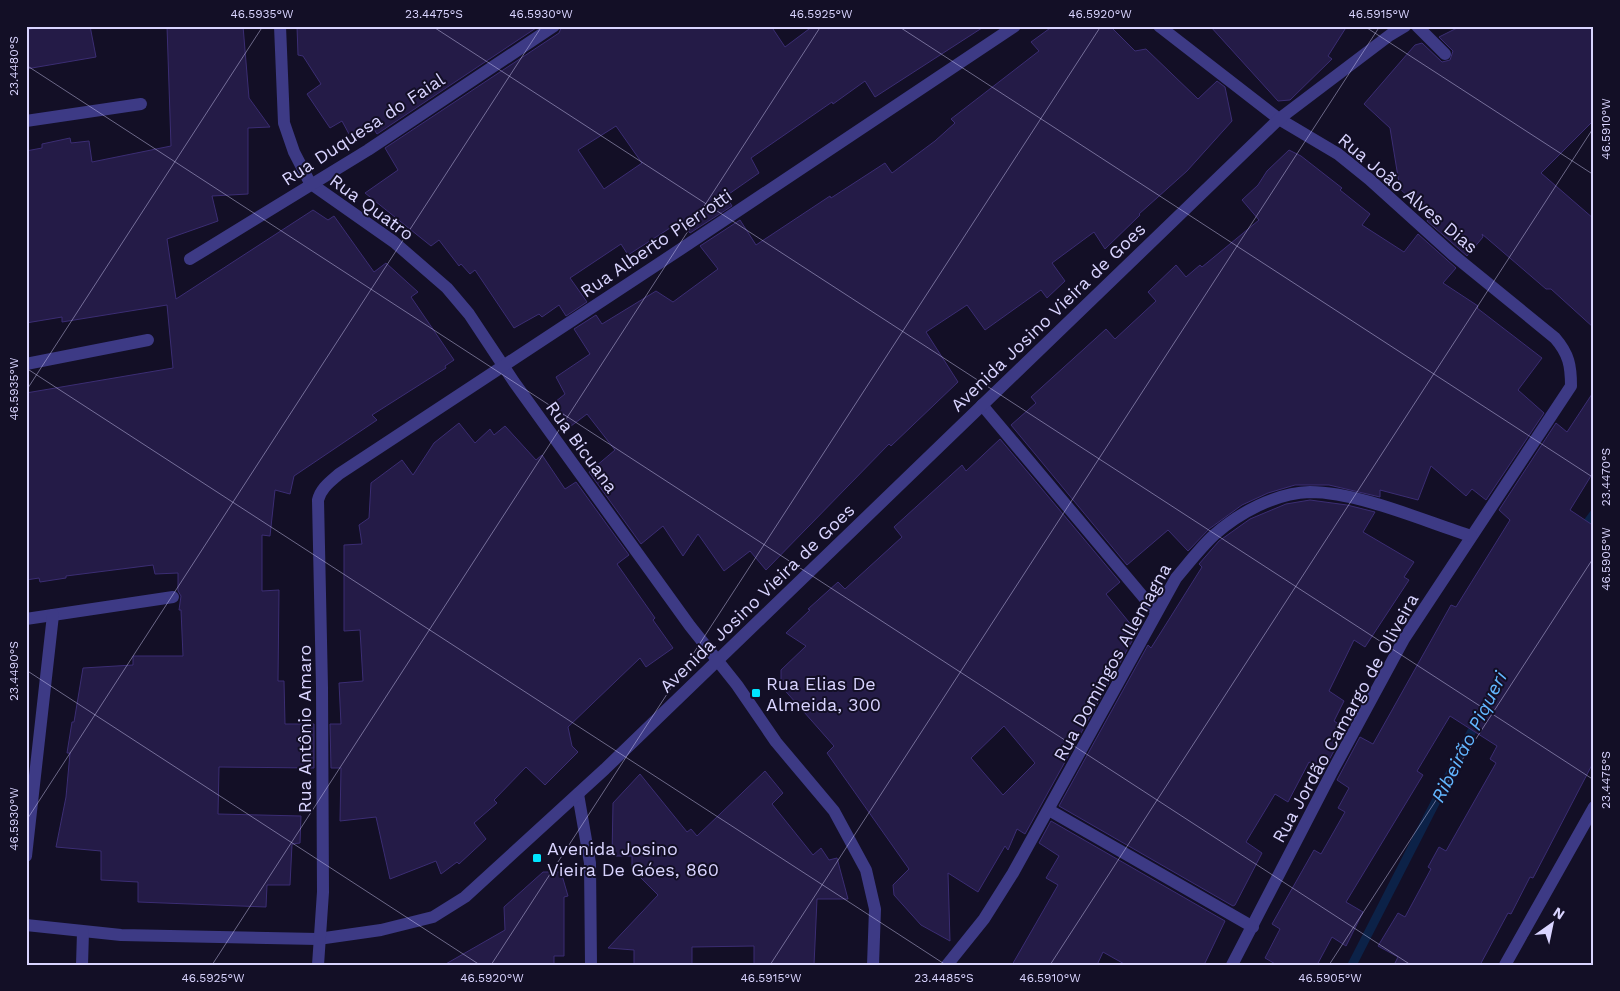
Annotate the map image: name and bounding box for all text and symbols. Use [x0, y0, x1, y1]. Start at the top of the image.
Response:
text: 46.5935°W [230, 7, 294, 21]
text: 23.4475°S [405, 7, 463, 21]
text: 46.5930°W [509, 7, 573, 21]
text: 46.5925°W [789, 7, 853, 21]
text: 46.5920°W [1068, 7, 1132, 21]
text: 46.5915°W [1349, 7, 1410, 21]
text: 23.4480°S [7, 36, 21, 96]
street label: Rua Duquesa do Faial [278, 68, 449, 190]
text: 46.5910°W [1599, 98, 1613, 160]
street label: Rua João Alves Dias [1334, 129, 1482, 257]
street label: Rua Quatro [326, 170, 418, 244]
street label: Rua Alberto Pierrotti [576, 184, 736, 302]
street label: Avenida Josino Vieira de Goes [946, 218, 1150, 416]
text: 46.5935°W [7, 357, 21, 421]
street label: Rua Bicuana [542, 397, 622, 497]
text: 23.4470°S [1599, 448, 1613, 506]
street label: Avenida Josino Vieira de Goes [655, 499, 859, 697]
text: 46.5905°W [1599, 527, 1613, 591]
street label: Rua Domingos Allemagna [1049, 560, 1175, 764]
street label: Rua Jordão Camargo de Oliveira [1268, 590, 1422, 846]
text: 23.4490°S [7, 641, 21, 701]
street label: Rua Antônio Amaro [294, 645, 315, 813]
water label: Ribeirão Piqueri [1426, 667, 1512, 806]
place label: Rua Elias De Almeida, 300 [766, 673, 881, 715]
marker: Rua Elias De Almeida, 300 [750, 687, 762, 699]
text: 23.4475°S [1599, 751, 1613, 809]
text: 46.5930°W [7, 787, 21, 851]
place label: Avenida Josino Vieira De Góes, 860 [547, 838, 719, 880]
marker: Avenida Josino Vieira De Góes, 860 [531, 852, 543, 864]
north arrow [1528, 898, 1578, 948]
text: N [1550, 904, 1568, 923]
text: 46.5925°W [181, 971, 245, 985]
text: 46.5920°W [460, 971, 524, 985]
text: 46.5915°W [741, 971, 802, 985]
text: 23.4485°S [914, 971, 974, 985]
text: 46.5910°W [1019, 971, 1081, 985]
text: 46.5905°W [1298, 971, 1362, 985]

